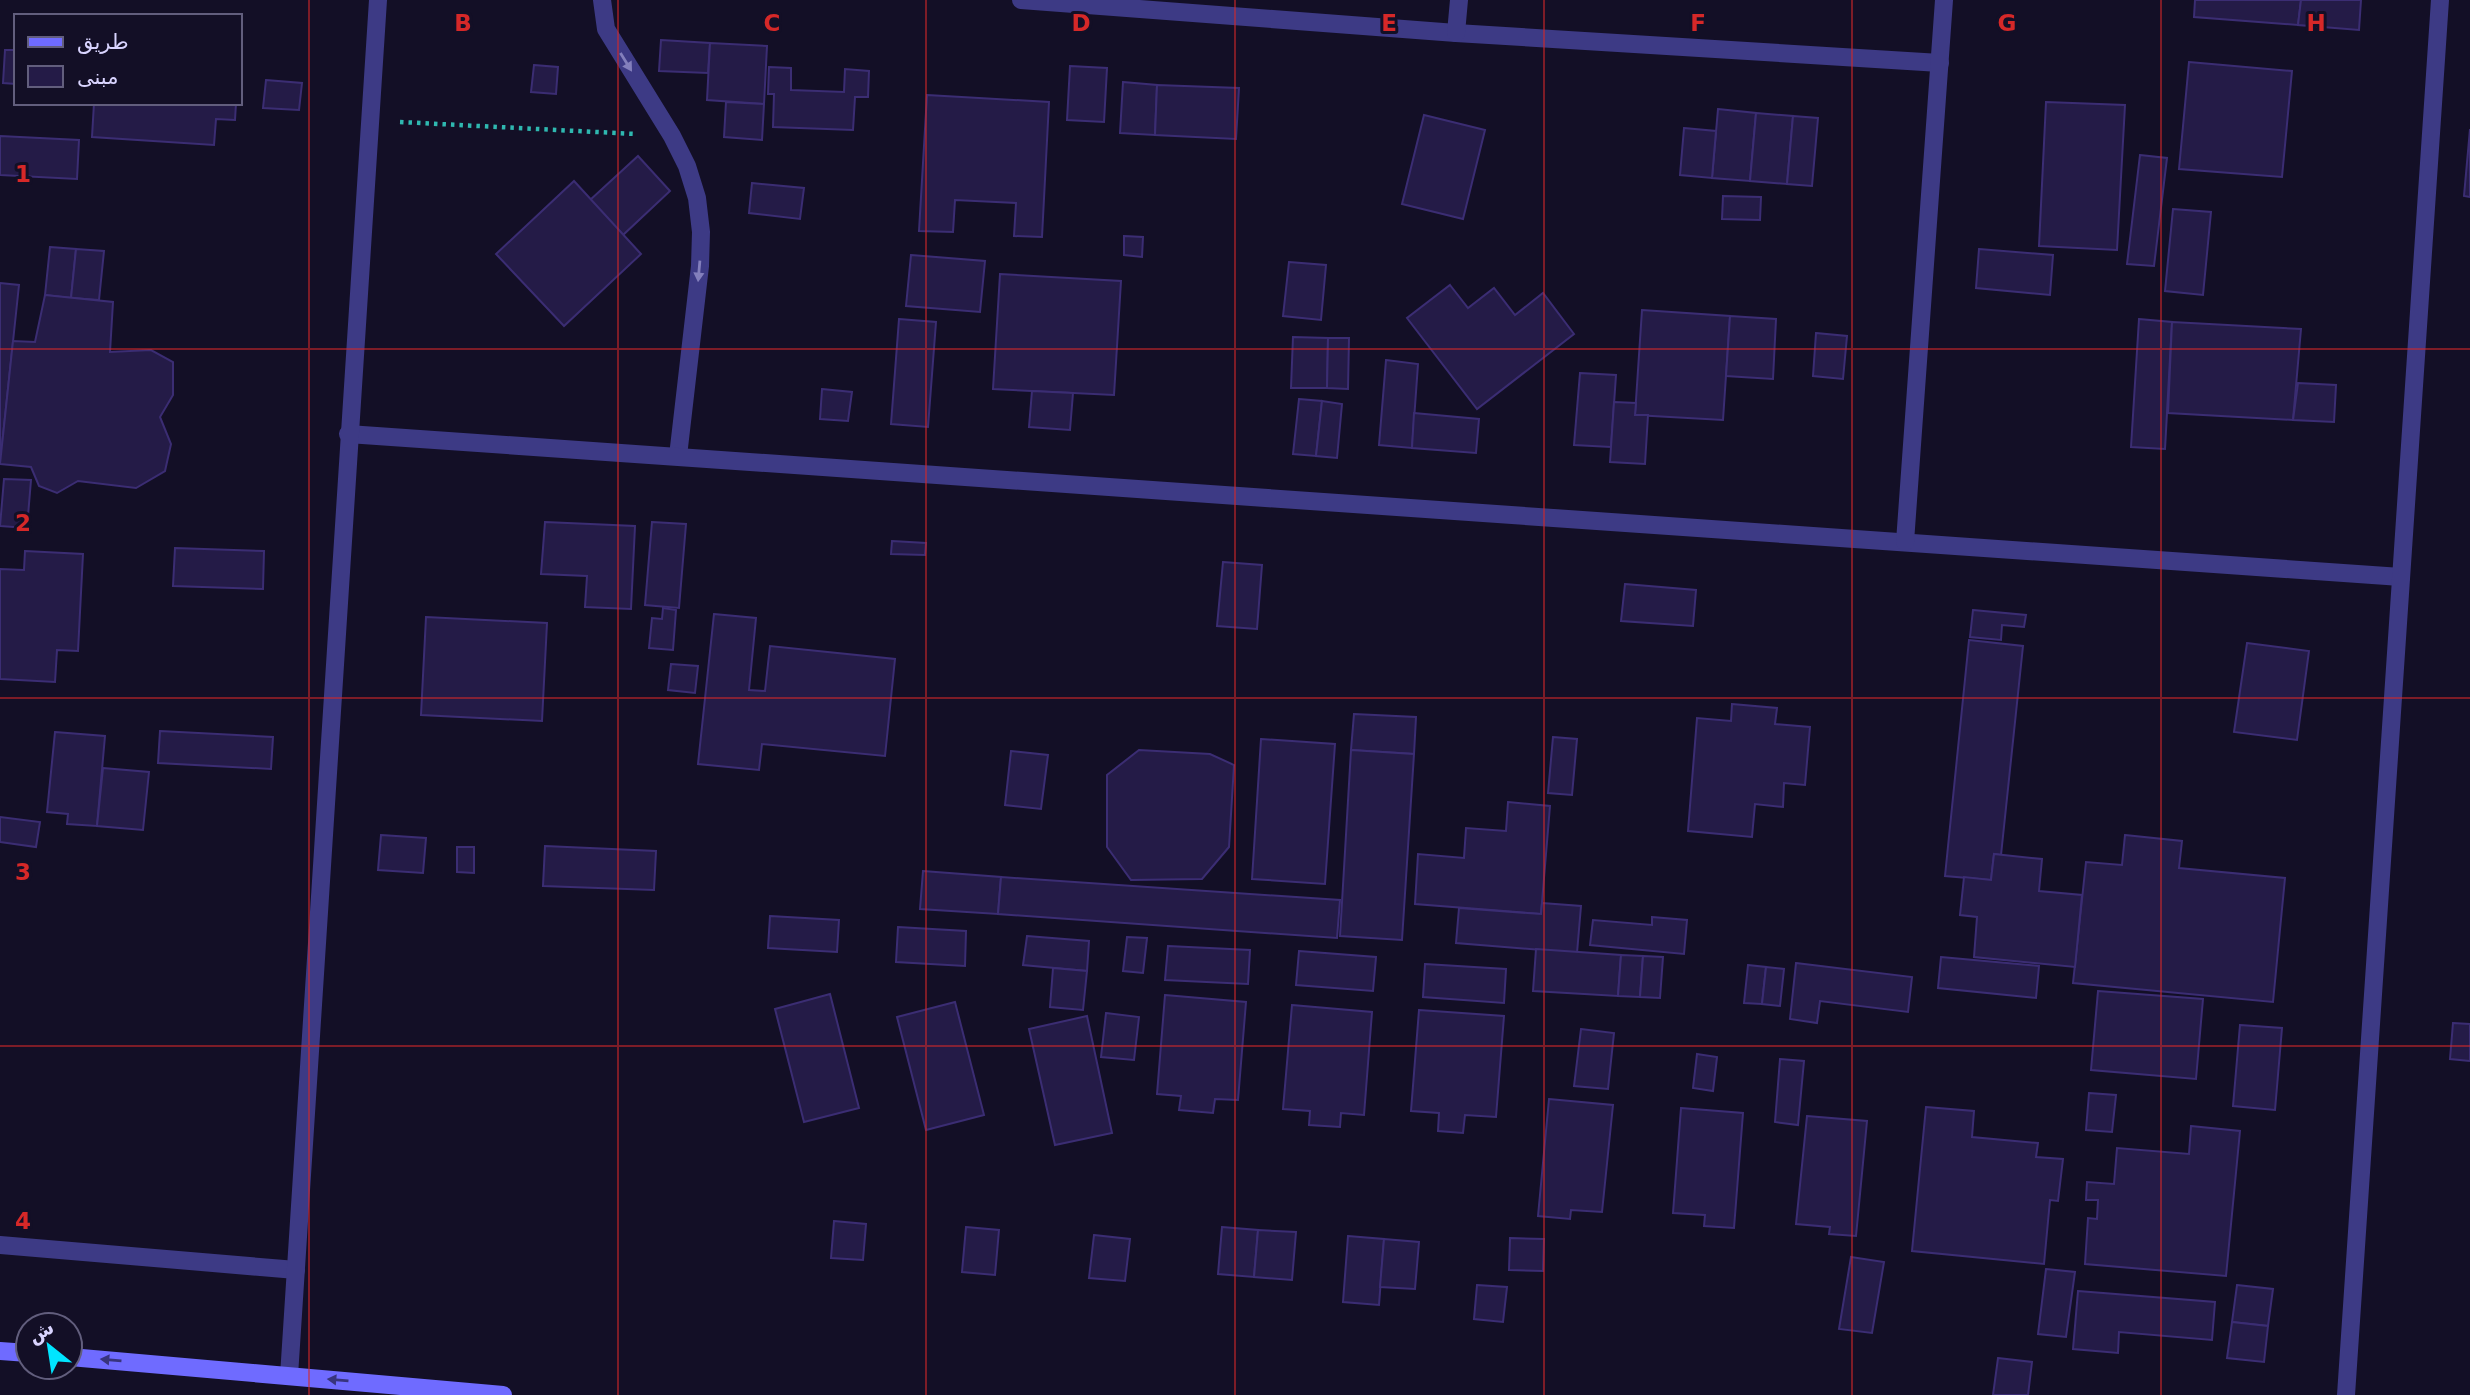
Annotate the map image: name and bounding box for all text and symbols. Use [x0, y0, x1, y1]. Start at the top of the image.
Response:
text: B [454, 10, 472, 36]
text: C [764, 10, 780, 36]
text: D [1071, 10, 1091, 36]
text: E [1381, 10, 1397, 36]
text: F [1690, 10, 1706, 36]
text: G [1998, 10, 2016, 36]
text: H [2306, 10, 2326, 36]
legend [14, 14, 242, 105]
text: طريق [77, 30, 129, 54]
one-way arrow [620, 52, 633, 71]
text: مبنى [77, 65, 118, 89]
text: 1 [15, 161, 31, 187]
one-way arrow [694, 260, 705, 282]
text: 2 [15, 510, 31, 536]
text: 3 [15, 859, 31, 885]
text: 4 [15, 1208, 31, 1234]
north arrow [14, 1311, 84, 1381]
text: ش [24, 1315, 58, 1348]
one-way arrow [100, 1354, 122, 1365]
one-way arrow [326, 1374, 348, 1385]

